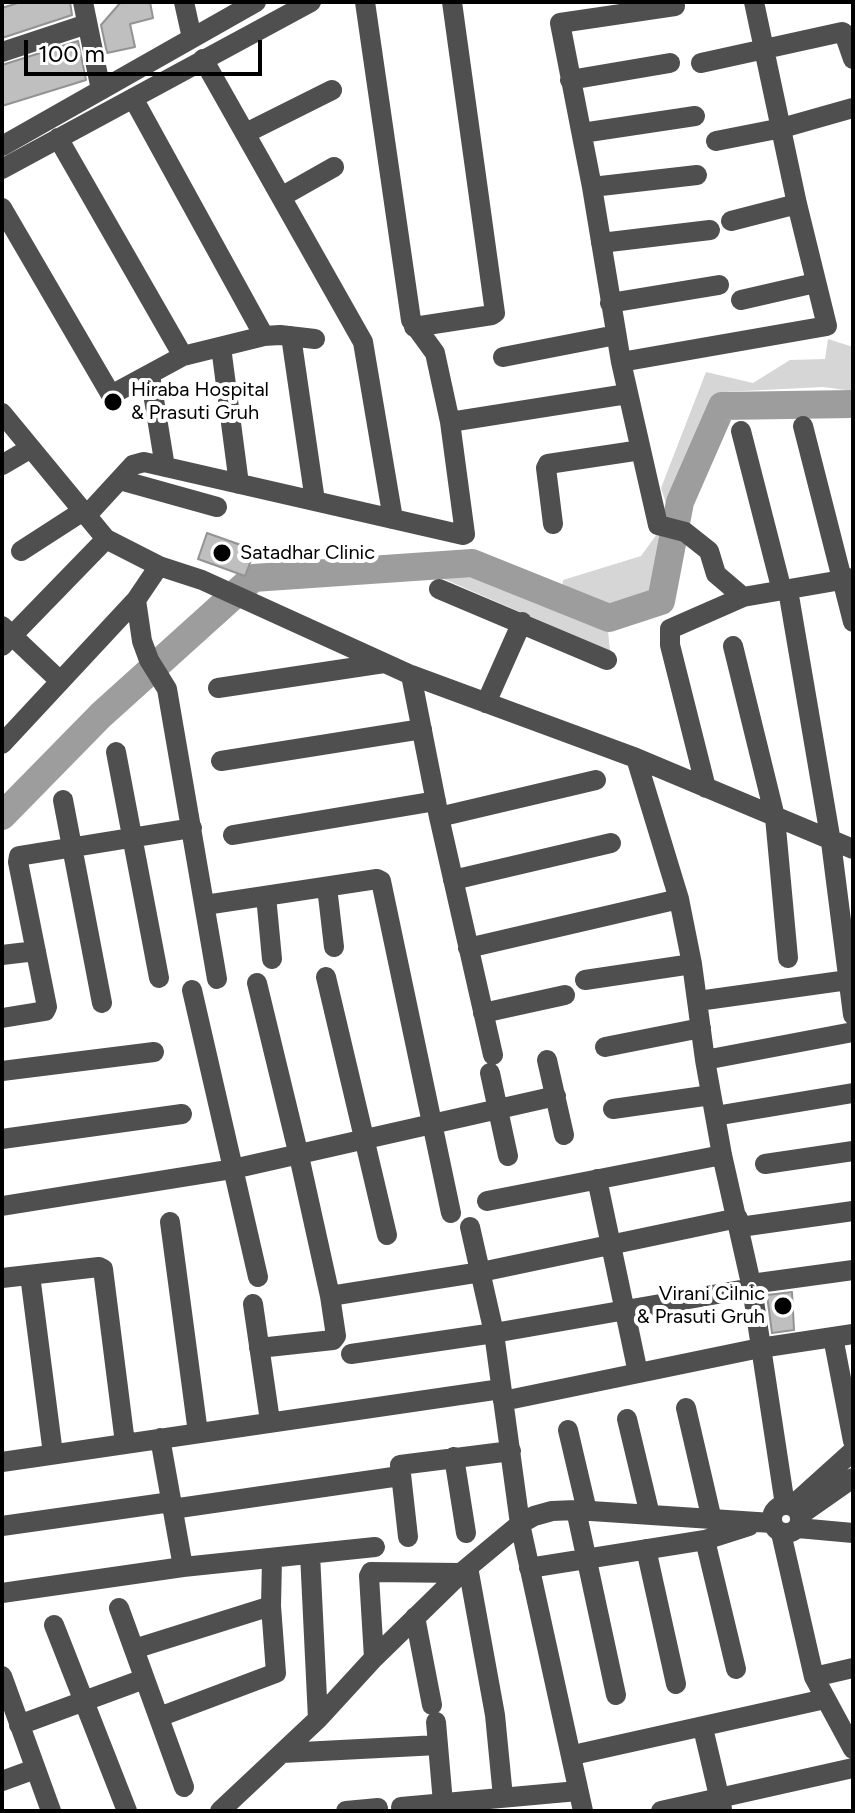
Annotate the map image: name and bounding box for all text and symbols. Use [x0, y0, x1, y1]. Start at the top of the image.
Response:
scale bar [28, 24, 266, 74]
text: 100 m [38, 39, 105, 68]
place label: Hiraba Hospital & Prasuti Gruh [131, 378, 269, 425]
marker: Hiraba Hospital & Prasuti Gruh [102, 391, 124, 413]
place label: Satadhar Clinic [240, 541, 375, 565]
marker: Satadhar Clinic [211, 542, 233, 564]
place label: Virani Cilnic & Prasuti Gruh [637, 1282, 765, 1329]
marker: Virani Cilnic & Prasuti Gruh [772, 1295, 794, 1317]

